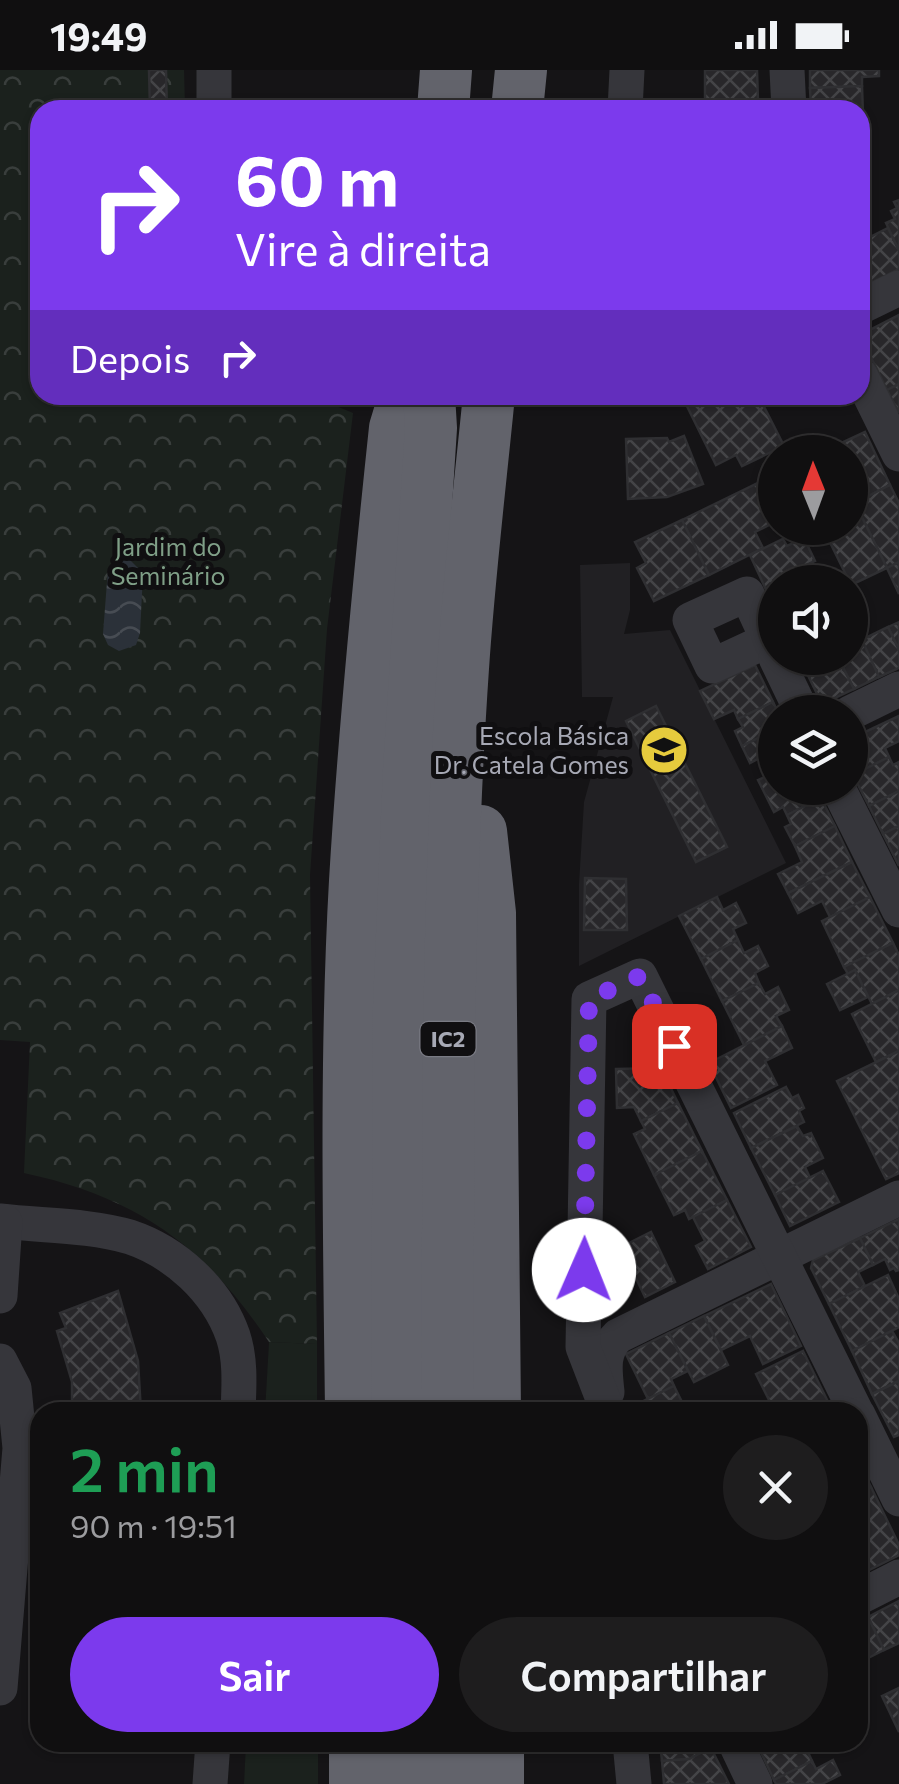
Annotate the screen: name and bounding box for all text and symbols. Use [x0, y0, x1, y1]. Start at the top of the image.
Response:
text: 19:49 [50, 12, 147, 59]
text: 60 m [235, 135, 399, 220]
icon: right [70, 140, 200, 270]
text: Vire à direita [235, 220, 491, 275]
icon: right [210, 330, 265, 385]
text: Depois [70, 334, 190, 381]
north arrow [758, 435, 868, 545]
map controls [758, 435, 868, 805]
park label: Jardim do Seminário [111, 531, 225, 590]
button: sound [758, 565, 868, 675]
button: layers [758, 695, 868, 805]
place label: Escola Básica Dr. Catela Gomes [434, 720, 629, 779]
school or university icon: Escola Básica Dr. Catela Gomes [638, 724, 690, 776]
pin [632, 1004, 717, 1089]
icon: arrive [647, 1019, 702, 1074]
road number: IC2 [420, 1022, 476, 1056]
position arrow [532, 1218, 636, 1322]
text: 2 min [70, 1431, 219, 1504]
button: close [723, 1435, 828, 1540]
text: 90 m · 19:51 [70, 1505, 237, 1545]
button: Sair [70, 1617, 439, 1732]
button: Compartilhar [459, 1617, 828, 1732]

